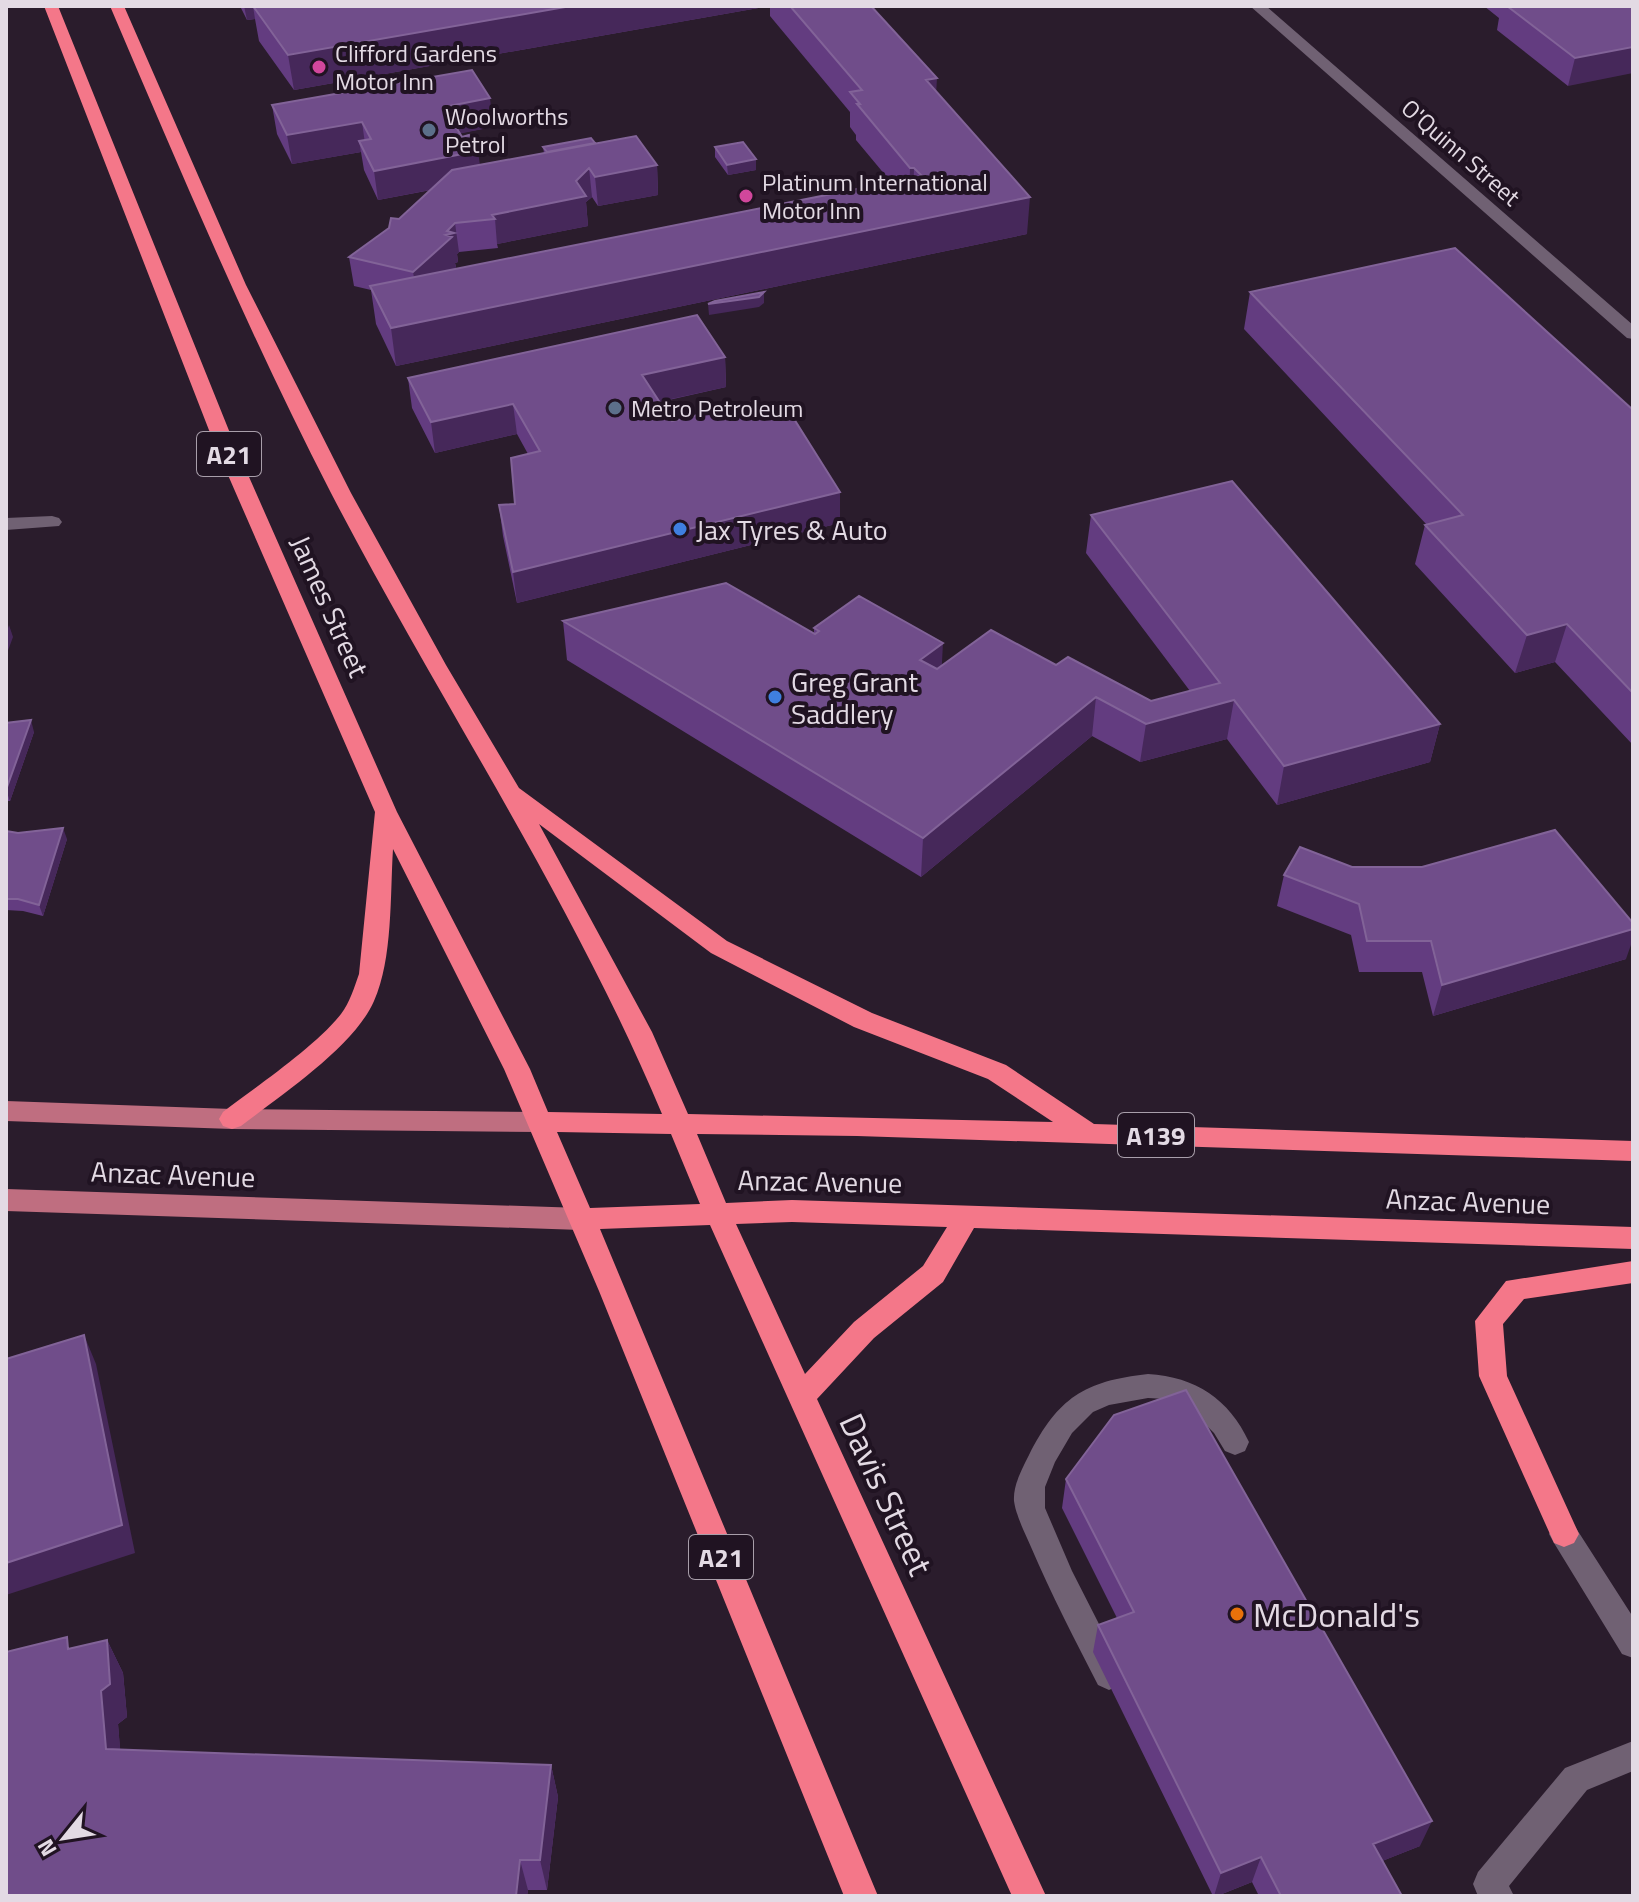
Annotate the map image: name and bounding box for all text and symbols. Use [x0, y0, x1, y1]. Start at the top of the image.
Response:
place label: Clifford Gardens Motor Inn [335, 35, 497, 99]
marker: Clifford Gardens Motor Inn [310, 58, 328, 76]
street label: O'Quinn Street [1393, 90, 1529, 214]
place label: Woolworths Petrol [445, 98, 568, 162]
marker: Woolworths Petrol [420, 121, 438, 139]
place label: Platinum International Motor Inn [762, 164, 988, 228]
marker: Platinum International Motor Inn [737, 187, 755, 205]
place label: Metro Petroleum [631, 390, 803, 426]
marker: Metro Petroleum [606, 399, 624, 417]
road number: A21 [197, 432, 261, 476]
place label: Jax Tyres & Auto [696, 508, 888, 551]
marker: Jax Tyres & Auto [671, 520, 689, 538]
street label: James Street [280, 528, 380, 684]
place label: Greg Grant Saddlery [791, 660, 918, 735]
marker: Greg Grant Saddlery [766, 688, 784, 706]
road number: A139 [1118, 1113, 1194, 1157]
street label: Anzac Avenue [90, 1150, 256, 1198]
street label: Anzac Avenue [737, 1158, 903, 1204]
street label: Anzac Avenue [1385, 1177, 1551, 1225]
street label: Davis Street [827, 1404, 947, 1584]
road number: A21 [689, 1535, 753, 1579]
place label: McDonald's [1253, 1588, 1420, 1640]
marker: McDonald's [1228, 1605, 1246, 1623]
north arrow [24, 1798, 104, 1878]
text: N [28, 1833, 65, 1863]

